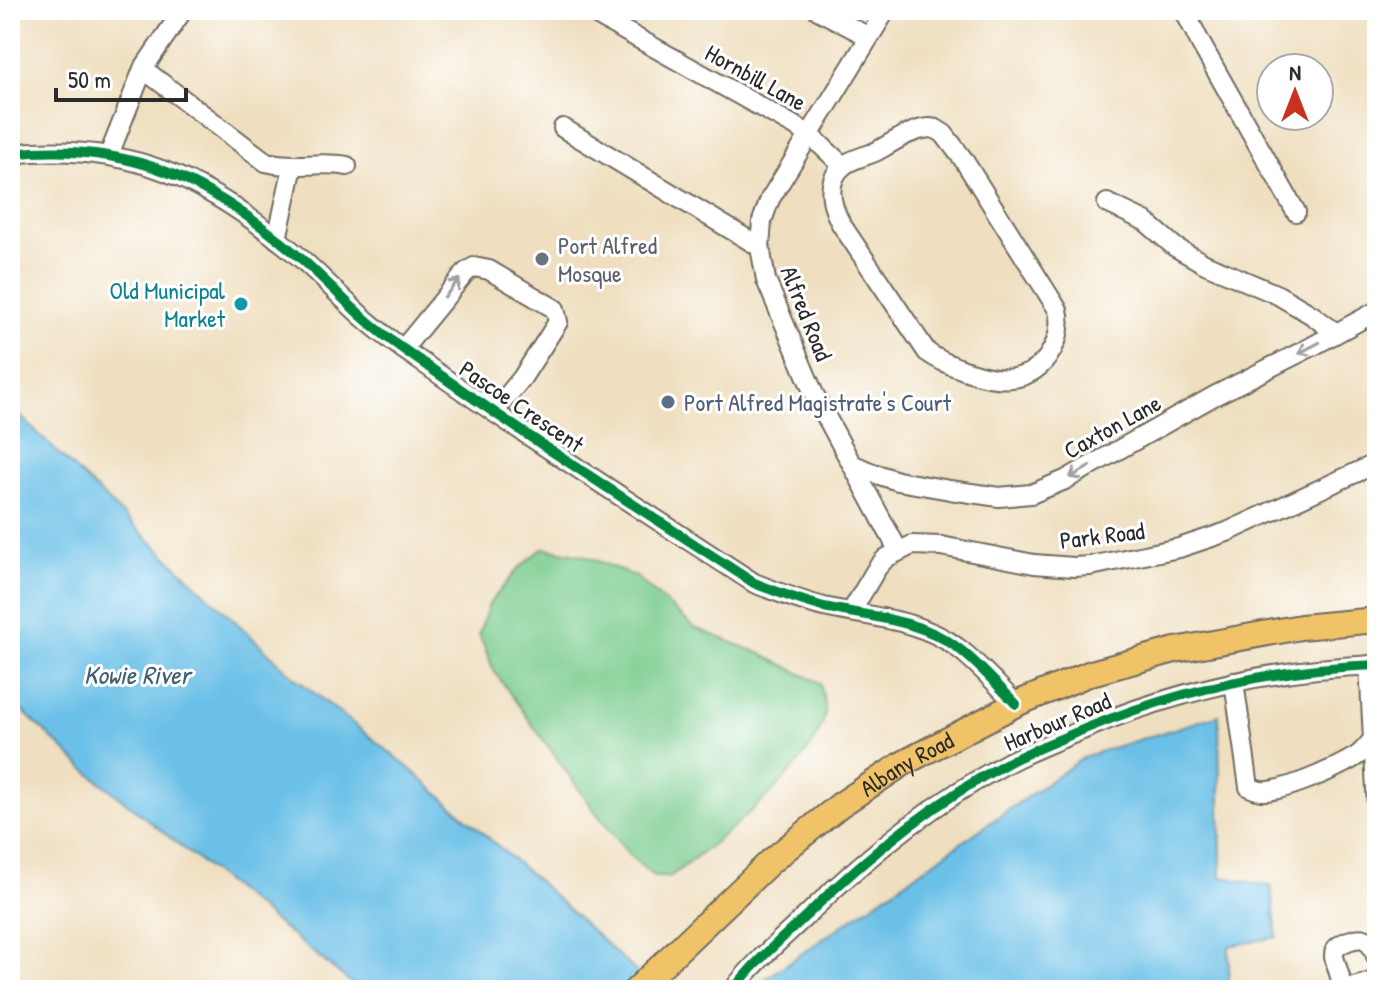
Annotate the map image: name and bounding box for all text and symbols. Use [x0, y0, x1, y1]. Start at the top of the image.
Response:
street label: Hornbill Lane [700, 36, 813, 118]
scale bar [56, 52, 186, 102]
north arrow [1255, 52, 1335, 132]
text: N [1289, 57, 1301, 87]
text: 50 m [68, 63, 111, 95]
place label: Port Alfred Mosque [558, 229, 657, 289]
marker: Port Alfred Mosque [533, 250, 551, 268]
street label: Alfred Road [773, 261, 841, 365]
place label: Old Municipal Market [110, 274, 226, 334]
one-way arrow [443, 278, 461, 299]
marker: Old Municipal Market [232, 295, 250, 313]
one-way arrow [1297, 341, 1321, 357]
street label: Pascoe Crescent [454, 353, 591, 460]
place label: Port Alfred Magistrate's Court [684, 386, 952, 418]
street label: Caxton Lane [1058, 386, 1167, 466]
marker: Port Alfred Magistrate's Court [659, 393, 677, 411]
one-way arrow [1069, 464, 1092, 480]
street label: Park Road [1058, 514, 1146, 556]
water label: Kowie River [84, 657, 193, 692]
street label: Harbour Road [999, 684, 1115, 758]
street label: Albany Road [853, 724, 959, 804]

